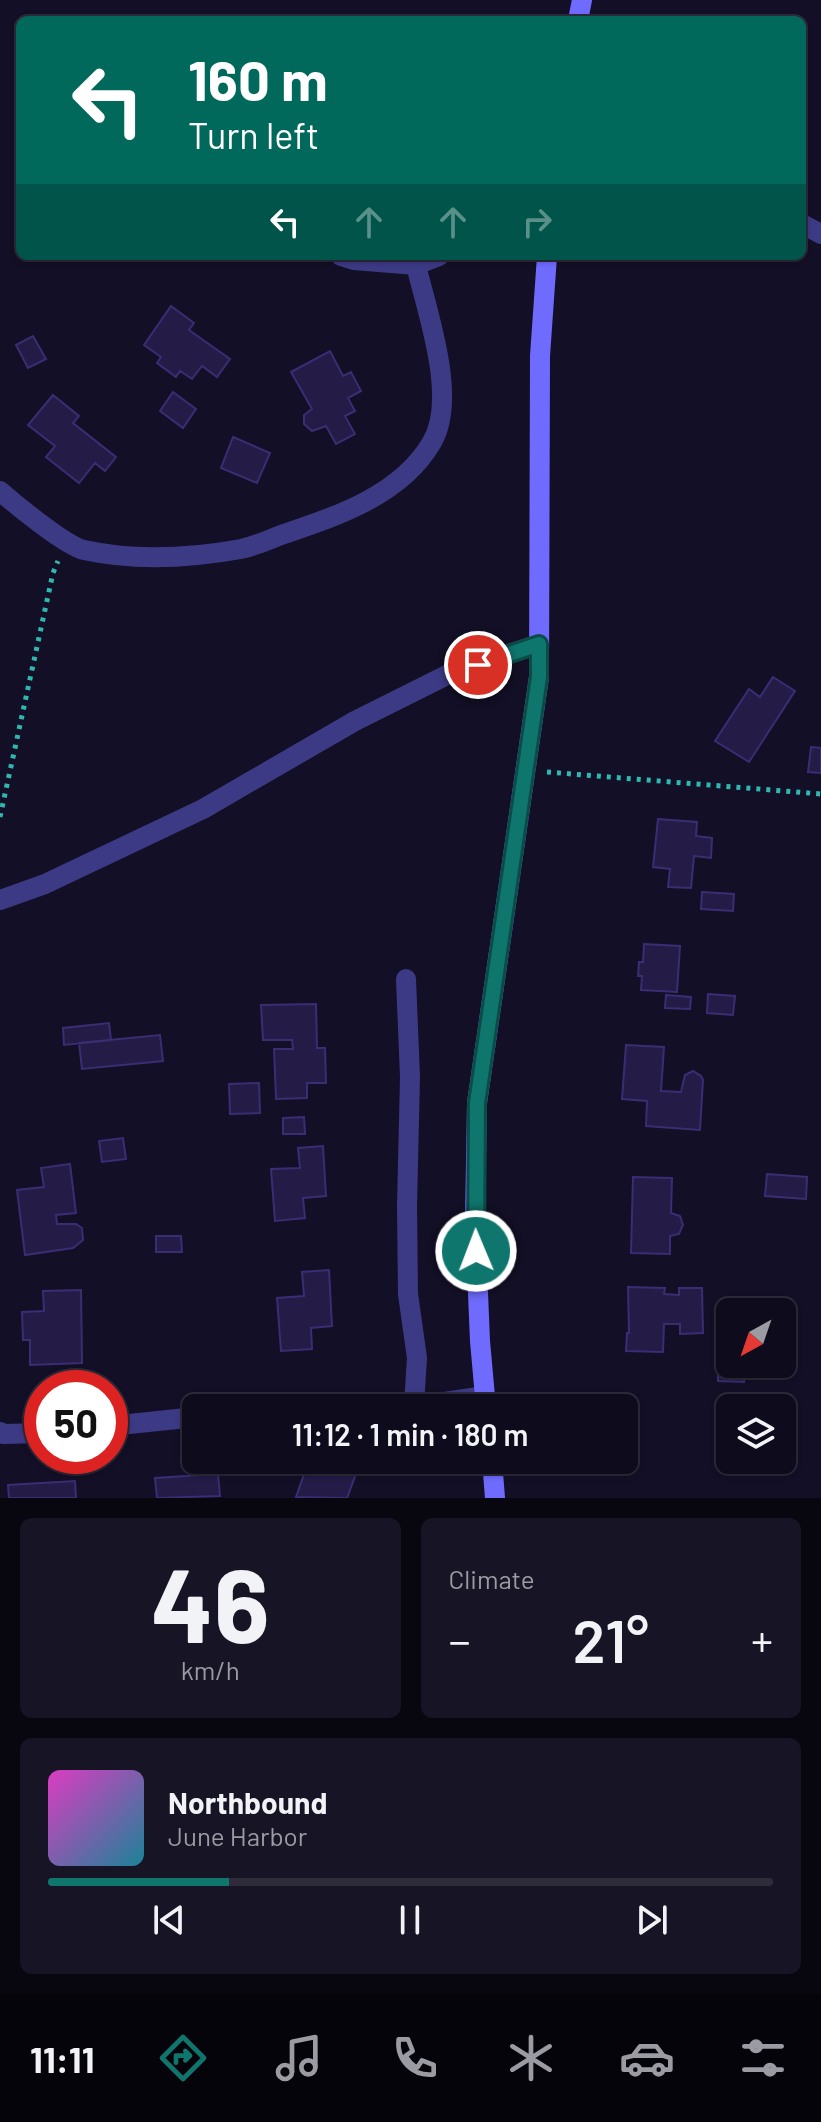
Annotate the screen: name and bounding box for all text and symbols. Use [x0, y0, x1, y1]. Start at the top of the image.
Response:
text: 160 m [188, 45, 328, 112]
icon: left [56, 48, 160, 152]
text: Turn left [188, 113, 319, 156]
icon: left [263, 200, 307, 244]
icon: ahead [347, 200, 391, 244]
icon: ahead [431, 200, 475, 244]
icon: right [515, 200, 559, 244]
pin [444, 631, 512, 699]
icon: arrive [456, 643, 500, 687]
position arrow [434, 1209, 518, 1293]
north arrow [716, 1298, 796, 1378]
map controls [716, 1298, 796, 1474]
speed limit sign: 50 [24, 1370, 128, 1474]
button: layers [716, 1394, 796, 1474]
text: 11:12 · 1 min · 180 m [292, 1416, 528, 1452]
text: 46 [151, 1539, 270, 1664]
text: Climate [449, 1563, 535, 1594]
text: 21° [573, 1603, 649, 1675]
text: − [449, 1613, 471, 1666]
text: + [751, 1613, 773, 1666]
text: km/h [181, 1654, 240, 1685]
text: Northbound [168, 1784, 327, 1820]
text: June Harbor [168, 1820, 307, 1851]
icon: previous [147, 1898, 191, 1942]
icon: pause [388, 1898, 432, 1942]
icon: next [630, 1898, 674, 1942]
icon: directions [155, 2030, 211, 2086]
icon: music [271, 2030, 327, 2086]
icon: phone [387, 2030, 443, 2086]
icon: climate [503, 2030, 559, 2086]
icon: car [619, 2030, 675, 2086]
icon: filters [735, 2030, 791, 2086]
text: 11:11 [30, 2037, 95, 2080]

